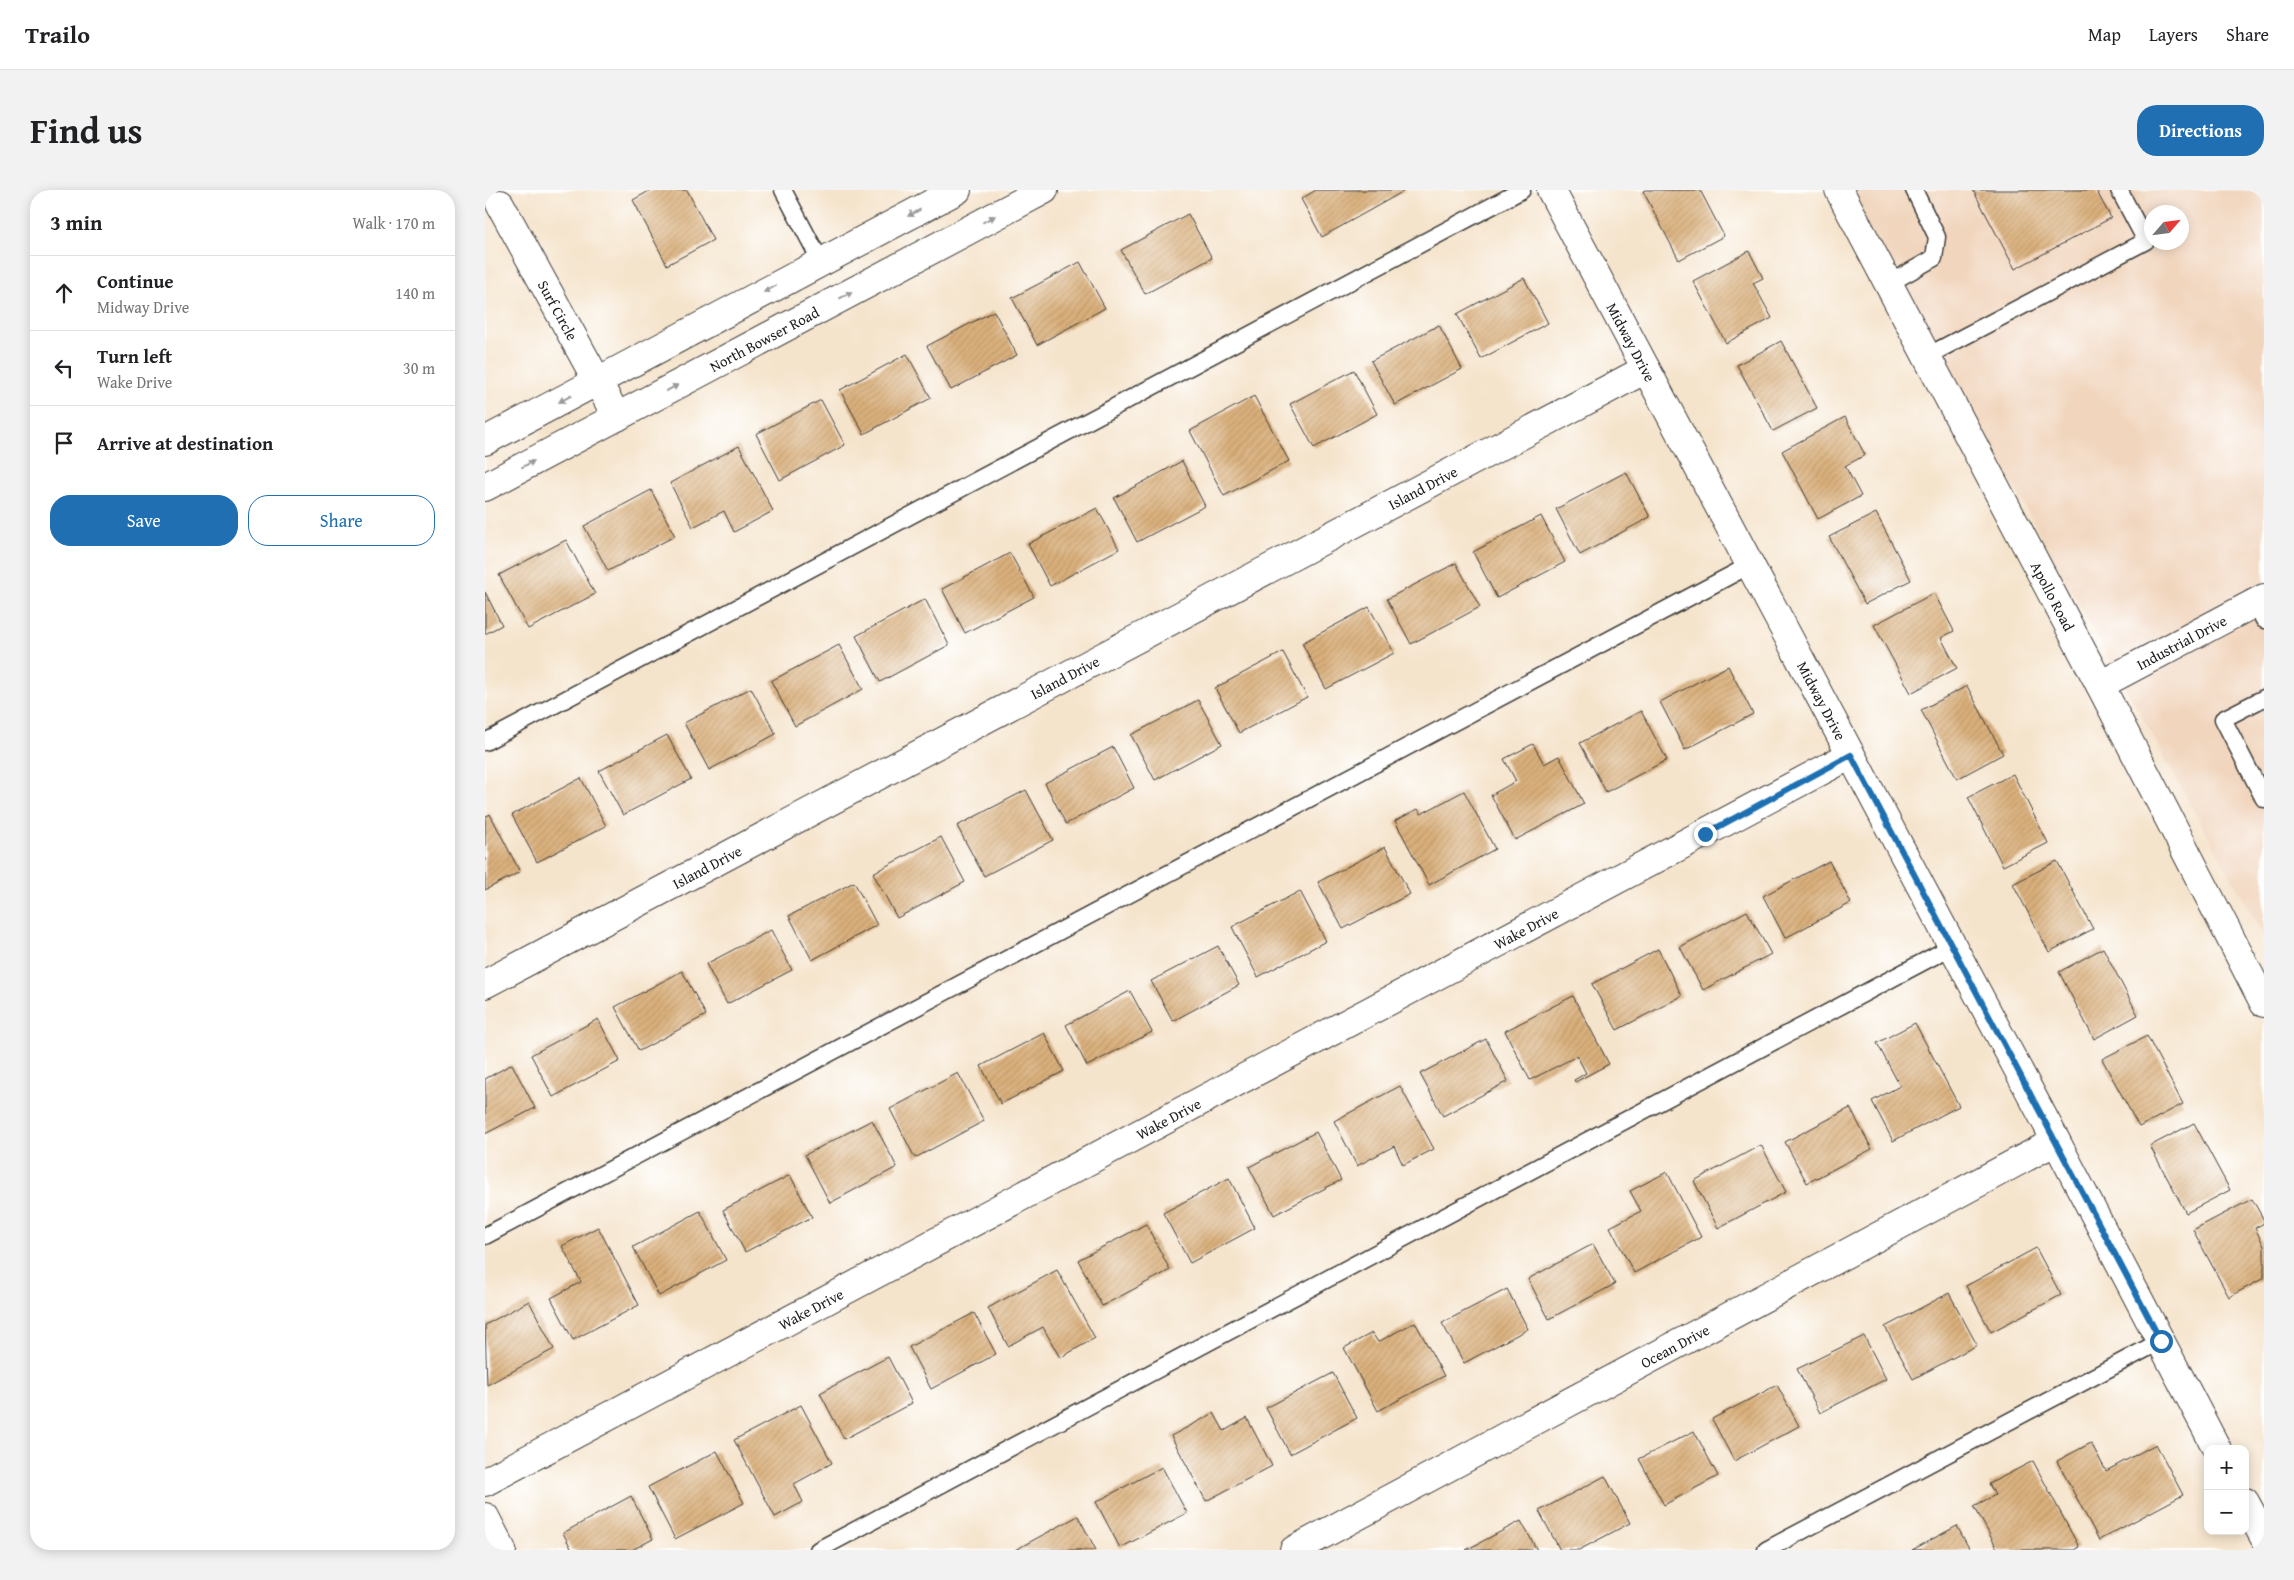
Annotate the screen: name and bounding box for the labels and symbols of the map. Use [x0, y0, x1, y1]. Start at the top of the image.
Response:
north arrow [2144, 205, 2189, 250]
one-way arrow [907, 209, 921, 217]
one-way arrow [982, 215, 997, 223]
street label: Surf Circle [533, 276, 583, 344]
one-way arrow [763, 285, 778, 293]
one-way arrow [839, 291, 853, 300]
street label: Midway Drive [1602, 299, 1661, 385]
street label: North Bowser Road [706, 301, 823, 376]
one-way arrow [664, 384, 679, 392]
one-way arrow [558, 395, 573, 403]
one-way arrow [521, 460, 535, 468]
street label: Island Drive [1384, 460, 1461, 514]
street label: Apollo Road [2026, 558, 2080, 634]
street label: Industrial Drive [2133, 609, 2230, 674]
street label: Island Drive [1026, 650, 1103, 704]
street label: Midway Drive [1793, 657, 1852, 744]
route end [1694, 823, 1717, 846]
street label: Island Drive [669, 840, 745, 893]
street label: Wake Drive [1490, 902, 1562, 954]
street label: Wake Drive [1132, 1092, 1204, 1144]
street label: Wake Drive [775, 1283, 847, 1335]
street label: Ocean Drive [1636, 1319, 1713, 1373]
route start [2150, 1330, 2173, 1353]

